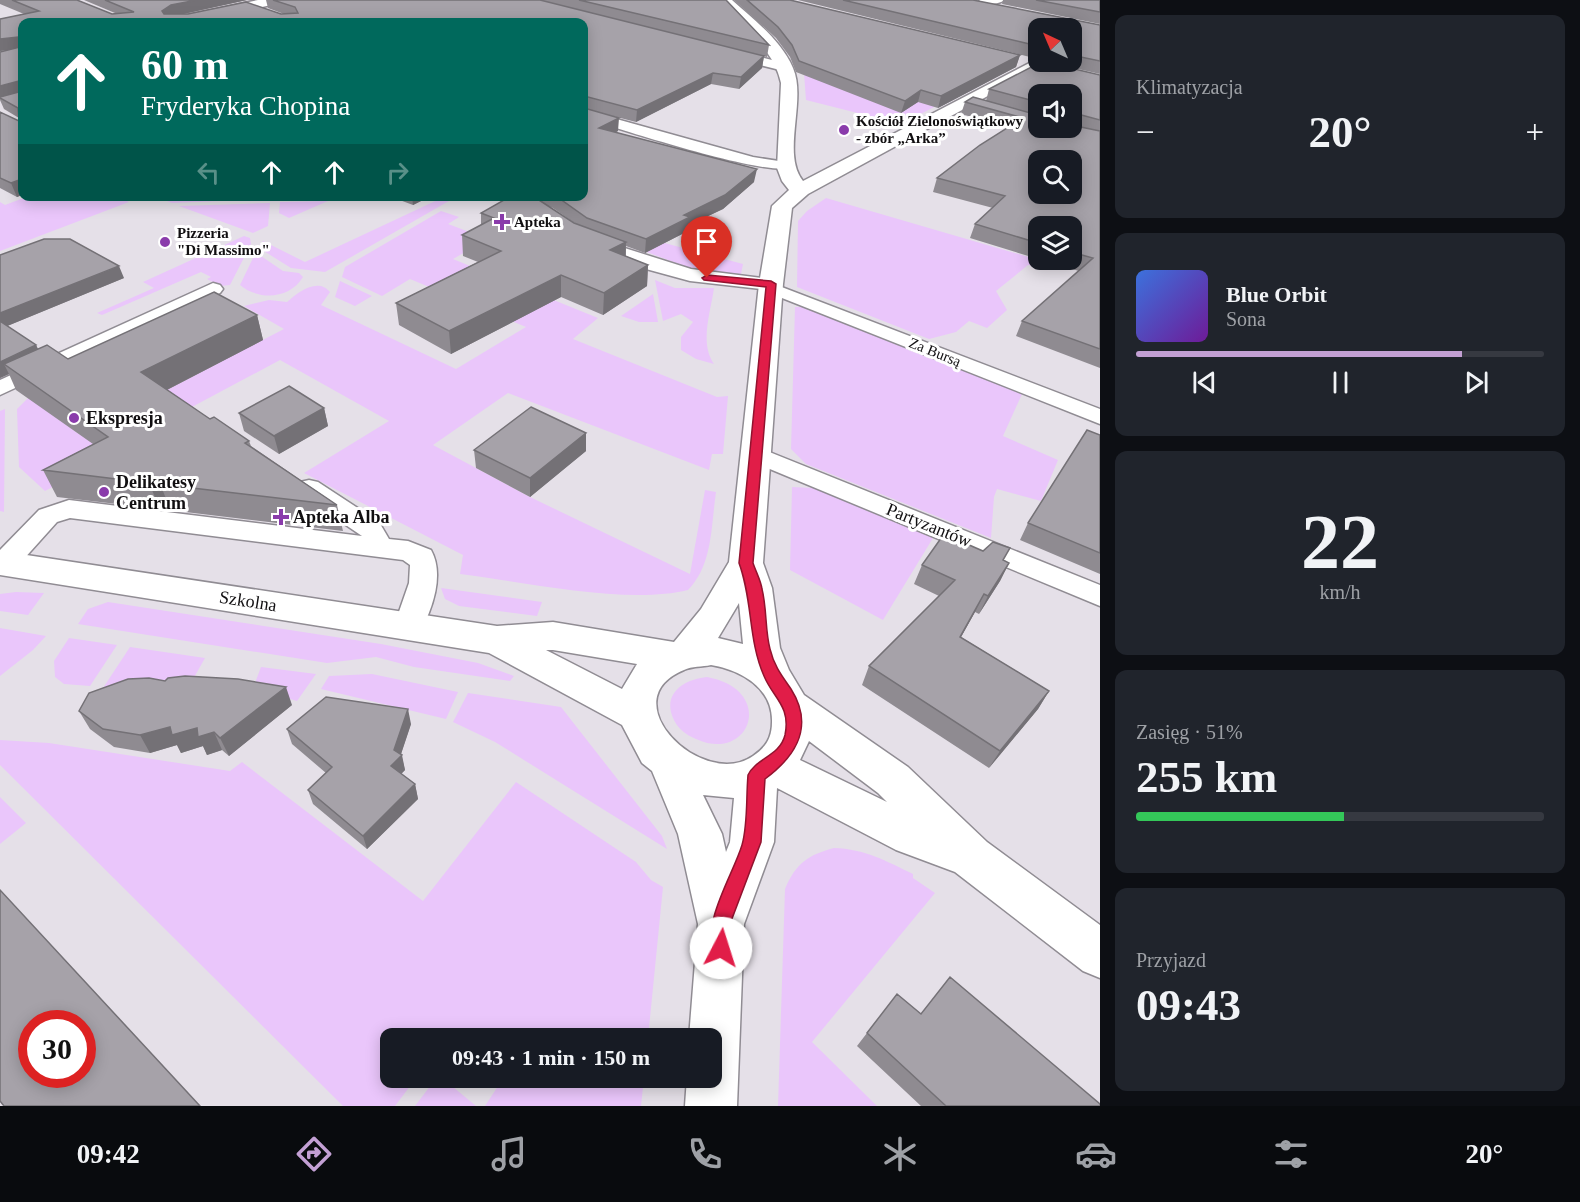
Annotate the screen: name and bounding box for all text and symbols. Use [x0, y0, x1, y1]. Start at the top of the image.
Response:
north arrow [1028, 18, 1082, 72]
map controls [1028, 18, 1082, 270]
icon: ahead [42, 42, 120, 120]
text: 60 m [141, 42, 229, 88]
text: Klimatyzacja [1136, 76, 1243, 98]
button: sound [1028, 84, 1082, 138]
text: Fryderyka Chopina [141, 91, 350, 121]
text: 20° [1309, 107, 1372, 157]
place label: Kościół Zielonoświątkowy - zbór „Arka” [856, 113, 1024, 146]
text: − [1136, 114, 1155, 150]
text: + [1525, 114, 1544, 150]
marker: Kościół Zielonoświątkowy - zbór „Arka” [837, 123, 851, 137]
button: search [1028, 150, 1082, 204]
icon: left [192, 156, 225, 189]
icon: ahead [255, 156, 288, 189]
icon: ahead [318, 156, 351, 189]
icon: right [381, 156, 414, 189]
place label: Apteka [514, 214, 561, 230]
marker: Apteka [495, 215, 509, 229]
pin [681, 216, 732, 278]
button: layers [1028, 216, 1082, 270]
place label: Pizzeria "Di Massimo" [177, 225, 270, 258]
icon: arrive [690, 225, 723, 258]
marker: Pizzeria "Di Massimo" [158, 235, 172, 249]
text: Blue Orbit [1226, 282, 1327, 307]
text: Sona [1226, 308, 1266, 330]
street label: Za Bursą [907, 334, 964, 370]
icon: previous [1188, 366, 1221, 399]
icon: pause [1324, 366, 1357, 399]
icon: next [1460, 366, 1493, 399]
place label: Ekspresja [86, 408, 163, 428]
marker: Ekspresja [67, 411, 81, 425]
place label: Delikatesy Centrum [116, 472, 196, 513]
marker: Delikatesy Centrum [97, 485, 111, 499]
text: 22 [1301, 498, 1379, 585]
street label: Partyzantów [884, 499, 974, 551]
place label: Apteka Alba [293, 507, 390, 527]
marker: Apteka Alba [274, 510, 288, 524]
text: km/h [1319, 581, 1361, 603]
street label: Szkolna [218, 587, 278, 615]
text: Zasięg · 51% [1136, 721, 1243, 743]
text: 255 km [1136, 752, 1277, 802]
position arrow [689, 916, 753, 980]
text: Przyjazd [1136, 949, 1206, 971]
text: 09:43 [1136, 980, 1241, 1030]
speed limit sign: 30 [18, 1010, 96, 1088]
text: 09:43 · 1 min · 150 m [452, 1045, 650, 1070]
icon: directions [293, 1133, 335, 1175]
icon: music [488, 1133, 530, 1175]
icon: phone [684, 1133, 726, 1175]
icon: climate [879, 1133, 921, 1175]
icon: car [1075, 1133, 1117, 1175]
icon: filters [1270, 1133, 1312, 1175]
text: 09:42 [77, 1139, 140, 1169]
text: 20° [1465, 1139, 1503, 1169]

